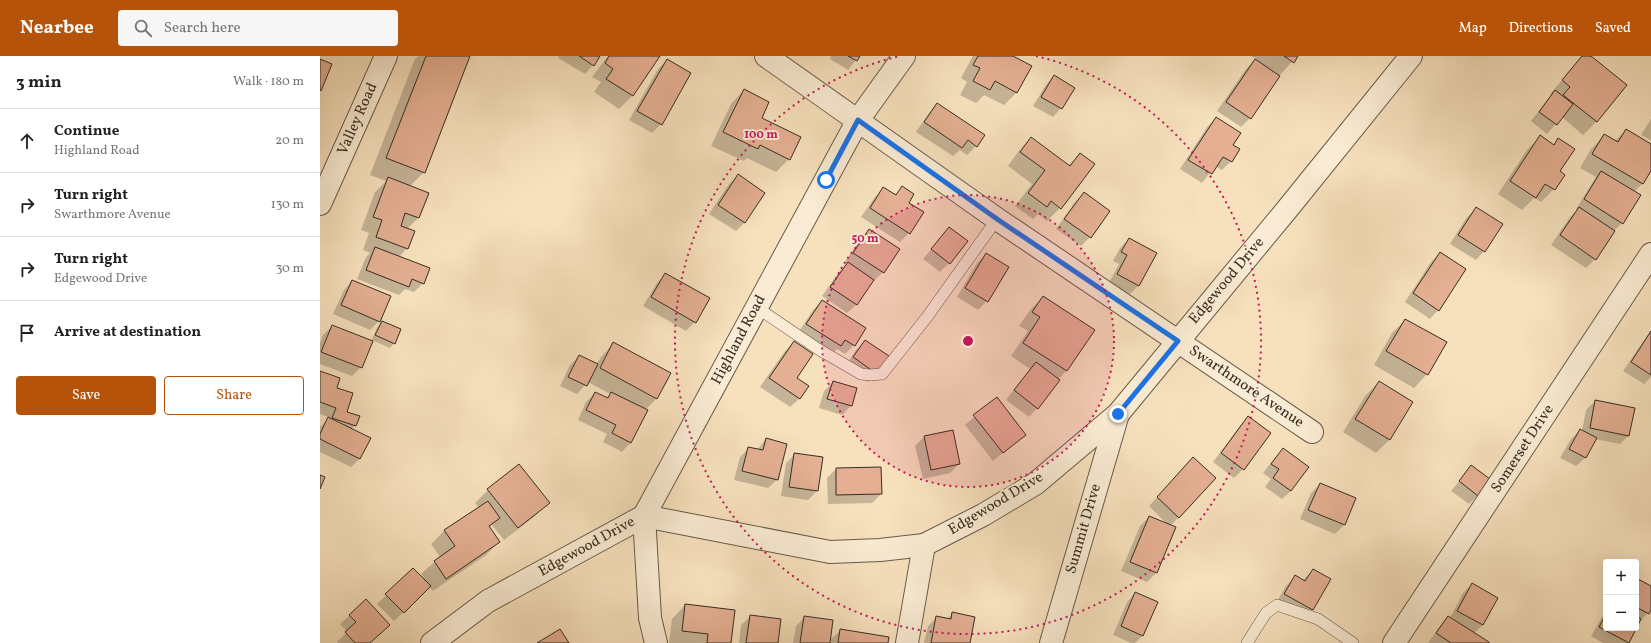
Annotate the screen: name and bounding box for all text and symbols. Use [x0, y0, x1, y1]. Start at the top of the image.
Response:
search box [118, 10, 398, 46]
text: Nearbee [20, 15, 94, 41]
icon: search [132, 17, 154, 39]
text: Search here [164, 18, 241, 39]
text: Map [1459, 19, 1487, 38]
text: Directions [1509, 19, 1573, 38]
text: Saved [1595, 19, 1631, 38]
text: 3 min [16, 71, 62, 94]
text: Walk · 180 m [233, 73, 304, 91]
street label: Valley Road [333, 80, 383, 158]
text: Continue [54, 121, 119, 142]
text: 100 m [744, 127, 778, 143]
icon: ahead [16, 130, 38, 152]
text: 20 m [275, 132, 304, 150]
text: Highland Road [54, 142, 140, 160]
route start [817, 171, 835, 189]
text: Turn right [54, 185, 128, 206]
icon: right [16, 194, 38, 216]
text: 130 m [271, 196, 304, 214]
text: Swarthmore Avenue [54, 206, 171, 224]
text: 50 m [851, 231, 879, 247]
street label: Edgewood Drive [1184, 233, 1270, 329]
text: Turn right [54, 249, 128, 270]
icon: right [16, 258, 38, 280]
text: 30 m [276, 260, 304, 278]
text: Edgewood Drive [54, 270, 147, 288]
street label: Highland Road [707, 292, 771, 388]
icon: arrive [16, 322, 38, 344]
text: Arrive at destination [54, 322, 201, 343]
centre of rings [961, 334, 975, 348]
street label: Swarthmore Avenue [1184, 341, 1308, 433]
button: Save [16, 376, 156, 415]
button: Share [164, 376, 304, 415]
street label: Somerset Drive [1487, 401, 1559, 497]
route end [1109, 405, 1127, 423]
street label: Edgewood Drive [944, 467, 1048, 541]
street label: Summit Drive [1061, 482, 1107, 576]
street label: Edgewood Drive [535, 512, 639, 582]
map controls [1603, 559, 1639, 631]
button: + [1603, 559, 1639, 595]
button: − [1603, 595, 1639, 631]

